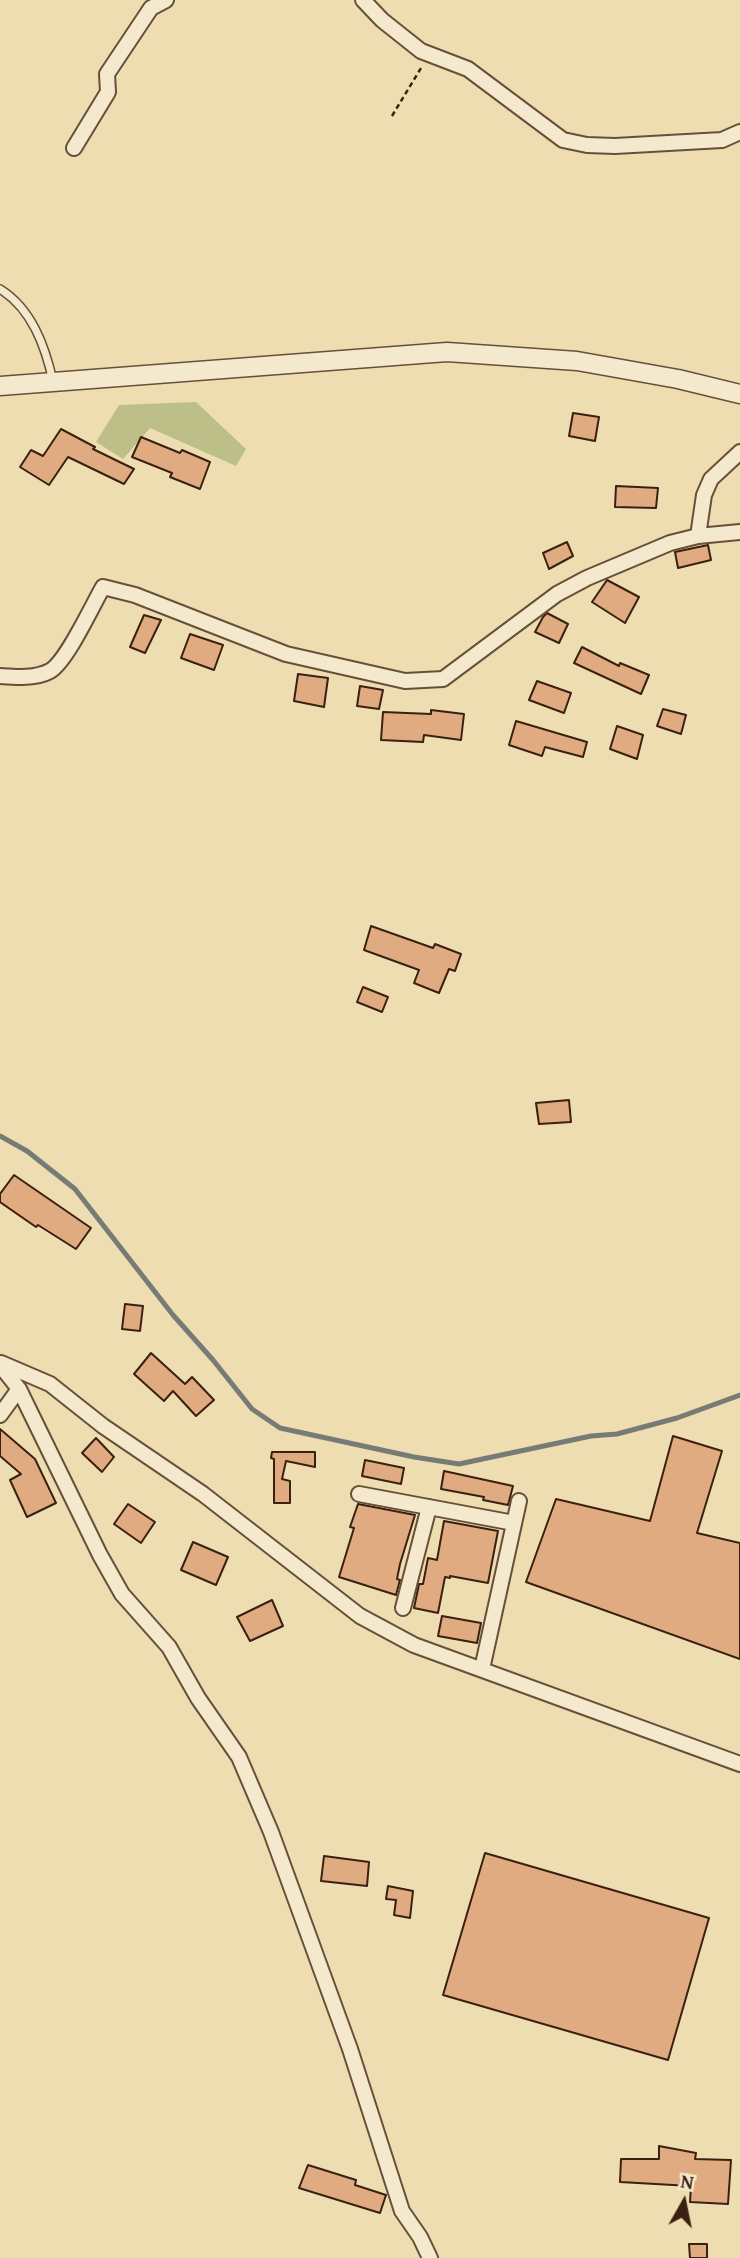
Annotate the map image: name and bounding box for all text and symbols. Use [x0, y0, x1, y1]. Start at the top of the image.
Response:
text: N [679, 2166, 696, 2196]
north arrow [649, 2167, 719, 2237]

